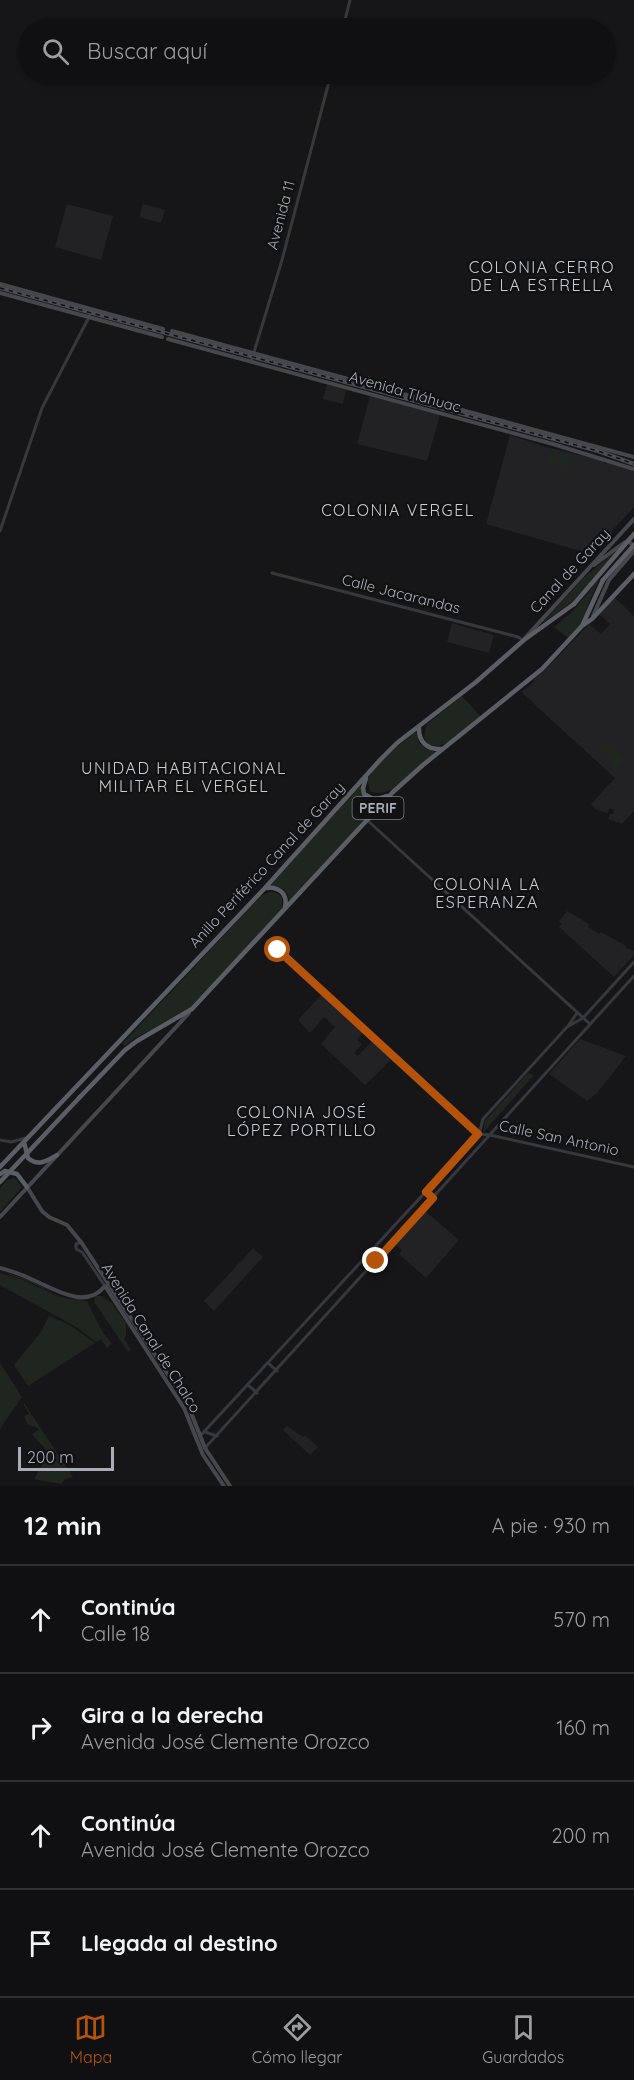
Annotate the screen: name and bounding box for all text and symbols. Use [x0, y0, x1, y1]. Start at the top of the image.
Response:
search box [18, 18, 616, 84]
icon: search [39, 35, 72, 68]
text: Buscar aquí [87, 37, 207, 65]
street label: Avenida 11 [262, 178, 299, 252]
district label: COLONIA CERRO DE LA ESTRELLA [469, 257, 615, 295]
street label: Avenida Tláhuac [347, 366, 463, 417]
district label: COLONIA VERGEL [321, 500, 475, 520]
street label: Canal de Garay [526, 524, 614, 617]
street label: Calle Jacarandas [340, 570, 462, 617]
district label: UNIDAD HABITACIONAL MILITAR EL VERGEL [81, 758, 287, 796]
street label: Anillo Periférico Canal de Garay [185, 778, 349, 951]
road number: PERIF [352, 797, 404, 819]
district label: COLONIA LA ESPERANZA [433, 874, 541, 912]
route start [264, 936, 290, 962]
district label: COLONIA JOSÉ LÓPEZ PORTILLO [227, 1102, 377, 1140]
street label: Calle San Antonio [498, 1116, 621, 1159]
route end [362, 1247, 388, 1273]
street label: Avenida Canal de Chalco [97, 1259, 205, 1416]
scale bar [18, 1444, 114, 1472]
text: 200 m [27, 1447, 74, 1467]
text: 12 min [24, 1509, 102, 1542]
text: A pie · 930 m [492, 1513, 610, 1538]
text: Continúa [81, 1593, 176, 1621]
icon: ahead [24, 1603, 57, 1636]
text: 570 m [553, 1607, 610, 1632]
text: Calle 18 [81, 1621, 150, 1646]
text: Gira a la derecha [81, 1701, 264, 1729]
icon: right [24, 1711, 57, 1744]
text: 160 m [556, 1715, 610, 1740]
text: Avenida José Clemente Orozco [81, 1729, 370, 1754]
text: Continúa [81, 1809, 176, 1837]
icon: ahead [24, 1819, 57, 1852]
text: 200 m [551, 1823, 610, 1848]
text: Avenida José Clemente Orozco [81, 1837, 370, 1862]
icon: arrive [24, 1927, 57, 1960]
text: Llegada al destino [81, 1929, 278, 1957]
tab: Mapa [70, 2011, 112, 2067]
tab: Cómo llegar [252, 2011, 342, 2067]
tab: Guardados [482, 2011, 564, 2067]

